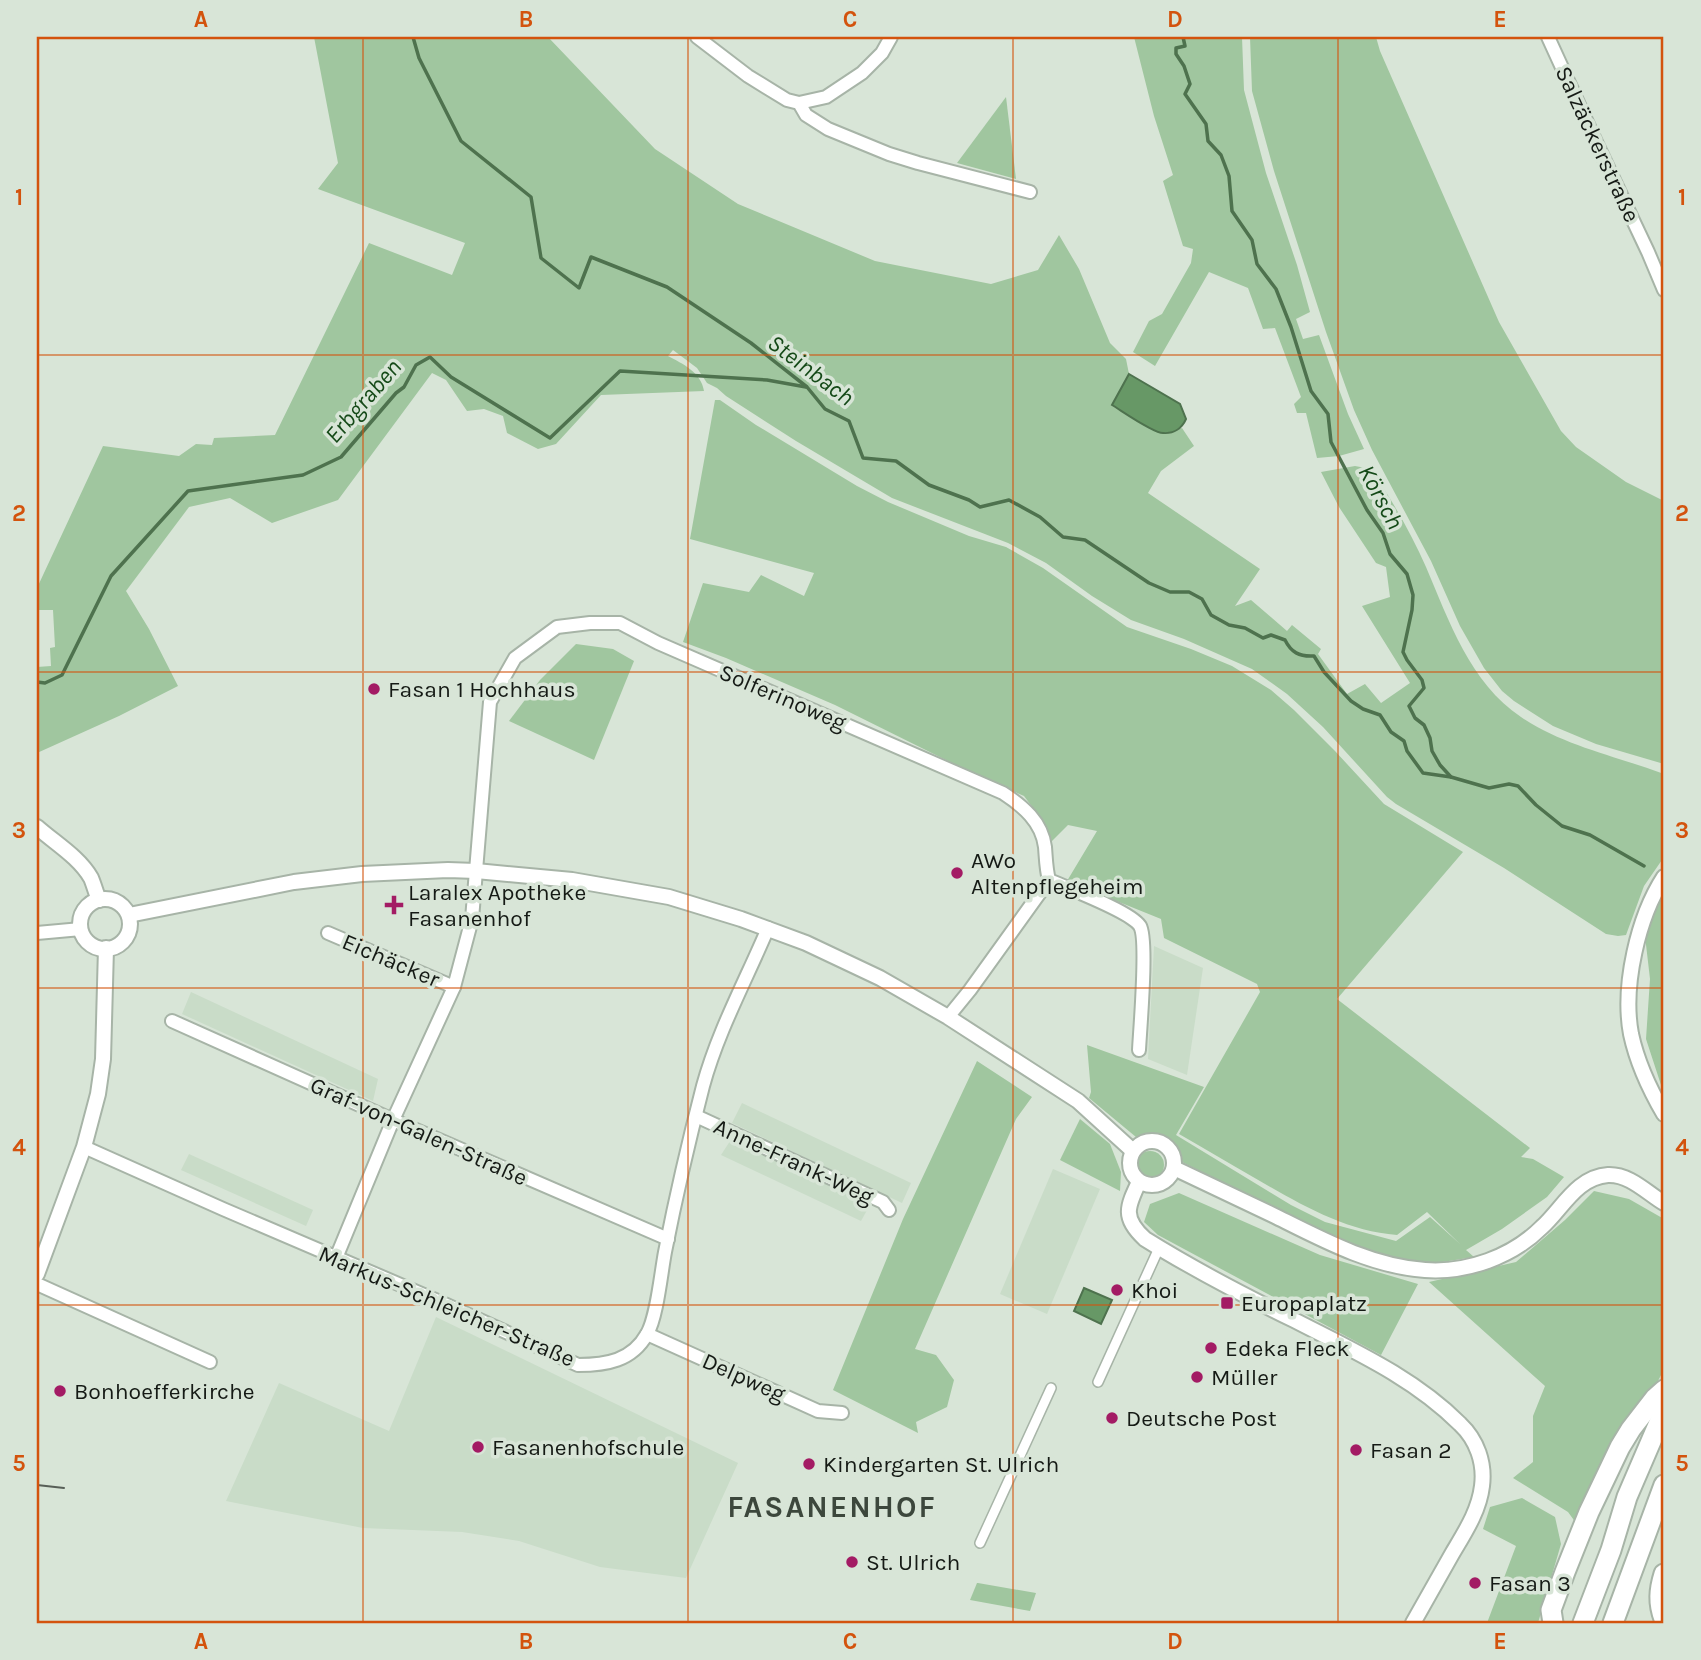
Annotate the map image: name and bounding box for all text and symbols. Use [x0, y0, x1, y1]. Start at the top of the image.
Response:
text: A [194, 6, 208, 33]
text: B [519, 6, 533, 33]
text: C [843, 6, 857, 33]
text: D [1167, 6, 1183, 33]
text: E [1493, 6, 1507, 33]
street label: Salzäckerstraße [1550, 62, 1646, 227]
text: 1 [15, 184, 23, 211]
text: 1 [1678, 184, 1686, 211]
water label: Steinbach [762, 329, 860, 411]
water label: Erbgraben [319, 353, 407, 449]
water label: Körsch [1353, 460, 1409, 534]
text: 2 [12, 500, 26, 527]
text: 2 [1675, 500, 1689, 527]
street label: Solferinoweg [715, 659, 851, 736]
place label: Fasan 1 Hochhaus [388, 676, 576, 703]
marker: Fasan 1 Hochhaus [366, 681, 382, 697]
text: 3 [12, 817, 26, 844]
text: 3 [1675, 817, 1689, 844]
place label: AWo Altenpflegeheim [971, 847, 1143, 900]
marker: AWo Altenpflegeheim [949, 865, 965, 881]
place label: Laralex Apotheke Fasanenhof [408, 879, 586, 932]
marker: Laralex Apotheke Fasanenhof [386, 897, 402, 913]
street label: Eichäcker [338, 928, 444, 993]
street label: Graf-von-Galen-Straße [306, 1071, 532, 1192]
street label: Anne-Frank-Weg [710, 1113, 878, 1210]
text: 4 [12, 1134, 26, 1161]
text: 4 [1675, 1134, 1689, 1161]
street label: Markus-Schleicher-Straße [315, 1240, 579, 1373]
place label: Khoi [1131, 1277, 1178, 1304]
marker: Khoi [1109, 1282, 1125, 1298]
place label: Europaplatz [1241, 1290, 1367, 1317]
marker: Europaplatz [1219, 1295, 1235, 1311]
place label: Edeka Fleck [1225, 1335, 1350, 1362]
marker: Edeka Fleck [1203, 1340, 1219, 1356]
street label: Delpweg [698, 1347, 790, 1408]
place label: Müller [1211, 1364, 1278, 1391]
marker: Müller [1189, 1369, 1205, 1385]
place label: Bonhoefferkirche [74, 1378, 255, 1405]
marker: Bonhoefferkirche [52, 1383, 68, 1399]
place label: Deutsche Post [1126, 1405, 1277, 1432]
marker: Deutsche Post [1104, 1410, 1120, 1426]
place label: Fasanenhofschule [492, 1434, 684, 1461]
place label: Fasan 2 [1370, 1437, 1452, 1464]
marker: Fasanenhofschule [470, 1439, 486, 1455]
marker: Fasan 2 [1348, 1442, 1364, 1458]
text: 5 [12, 1450, 26, 1477]
text: 5 [1675, 1450, 1689, 1477]
place label: Kindergarten St. Ulrich [823, 1451, 1059, 1478]
marker: Kindergarten St. Ulrich [801, 1456, 817, 1472]
district label: FASANENHOF [727, 1489, 937, 1525]
place label: St. Ulrich [866, 1549, 961, 1576]
marker: St. Ulrich [844, 1554, 860, 1570]
place label: Fasan 3 [1489, 1570, 1571, 1597]
marker: Fasan 3 [1467, 1575, 1483, 1591]
text: A [194, 1628, 208, 1655]
text: B [519, 1628, 533, 1655]
text: C [843, 1628, 857, 1655]
text: D [1167, 1628, 1183, 1655]
text: E [1493, 1628, 1507, 1655]

